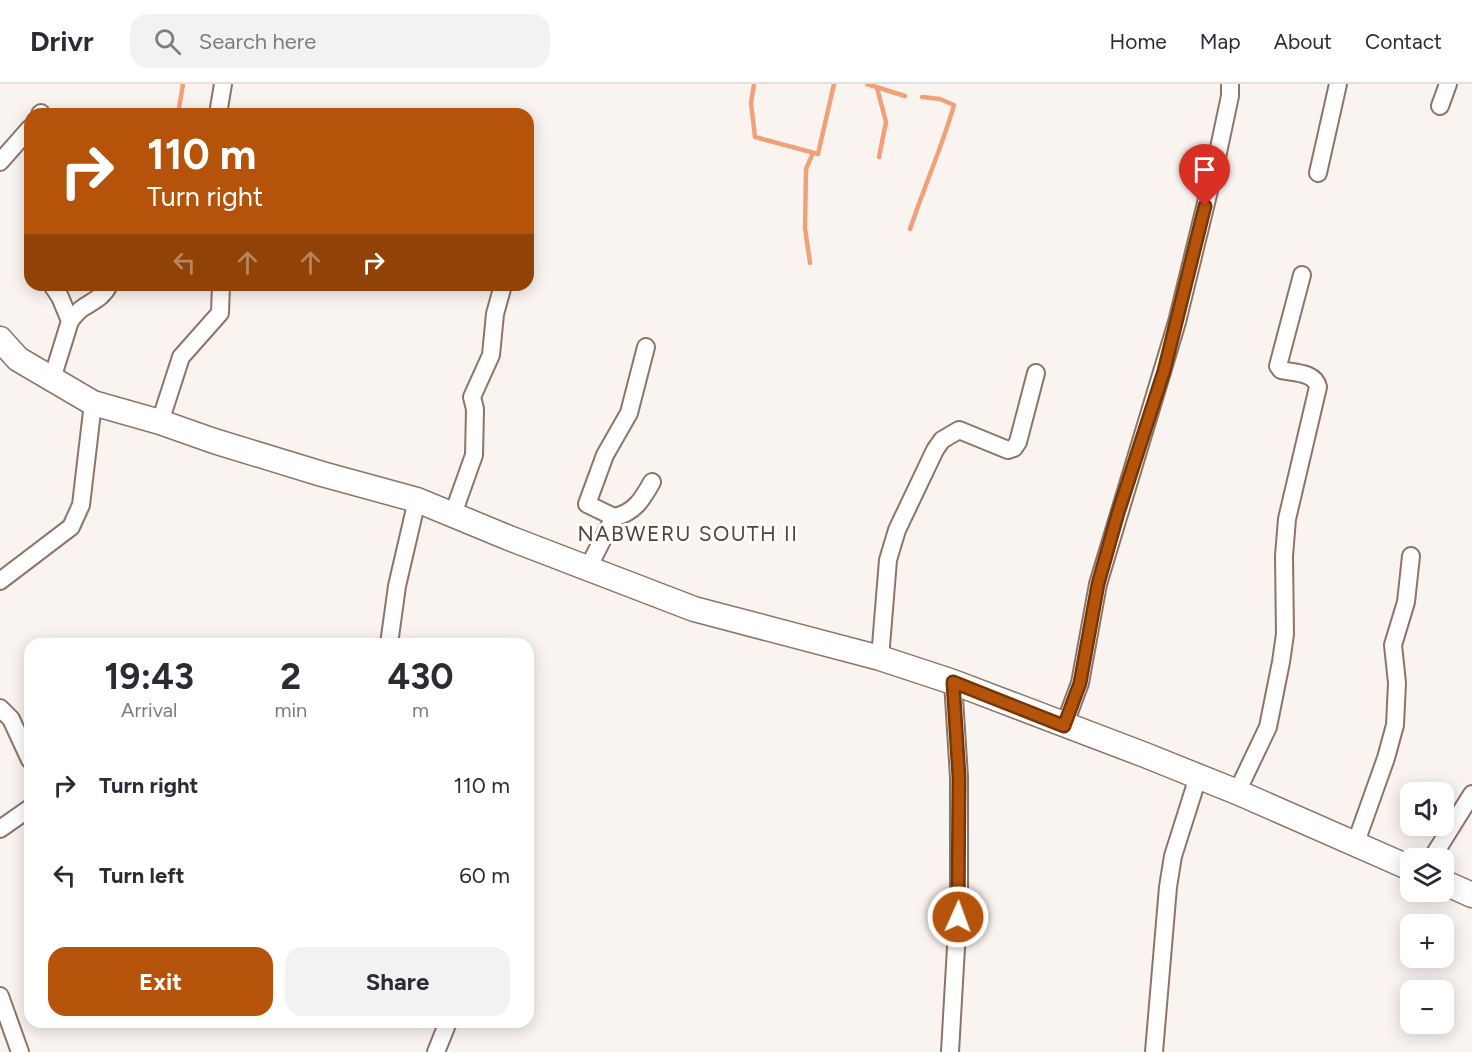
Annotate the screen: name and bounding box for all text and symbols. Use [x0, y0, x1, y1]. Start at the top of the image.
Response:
search box [130, 14, 550, 68]
text: Drivr [30, 24, 94, 58]
icon: search [151, 25, 184, 58]
text: Search here [199, 28, 316, 55]
text: Home [1110, 29, 1167, 54]
text: Map [1200, 29, 1241, 54]
text: About [1274, 29, 1332, 54]
text: Contact [1365, 29, 1442, 54]
text: 110 m [147, 129, 256, 180]
icon: right [48, 132, 126, 210]
pin [1179, 144, 1230, 206]
icon: arrive [1188, 153, 1221, 186]
text: Turn right [147, 180, 263, 213]
icon: left [168, 246, 201, 279]
icon: ahead [231, 246, 264, 279]
icon: ahead [294, 246, 327, 279]
icon: right [357, 246, 390, 279]
district label: NABWERU SOUTH II [578, 521, 798, 546]
text: 19:43 [104, 655, 194, 698]
text: 2 [280, 655, 301, 698]
text: 430 [388, 655, 454, 698]
text: Arrival [121, 698, 177, 722]
text: min [274, 698, 307, 722]
text: m [412, 698, 429, 722]
icon: right [48, 769, 81, 802]
text: Turn right [99, 772, 198, 799]
text: 110 m [454, 772, 510, 799]
map controls [1400, 782, 1454, 1034]
button: sound [1400, 782, 1454, 836]
button: layers [1400, 848, 1454, 902]
icon: left [48, 859, 81, 892]
text: Turn left [99, 862, 185, 889]
text: 60 m [459, 862, 510, 889]
position arrow [926, 885, 990, 949]
button: + [1400, 914, 1454, 968]
button: Exit [48, 947, 273, 1016]
button: Share [285, 947, 510, 1016]
button: − [1400, 980, 1454, 1034]

